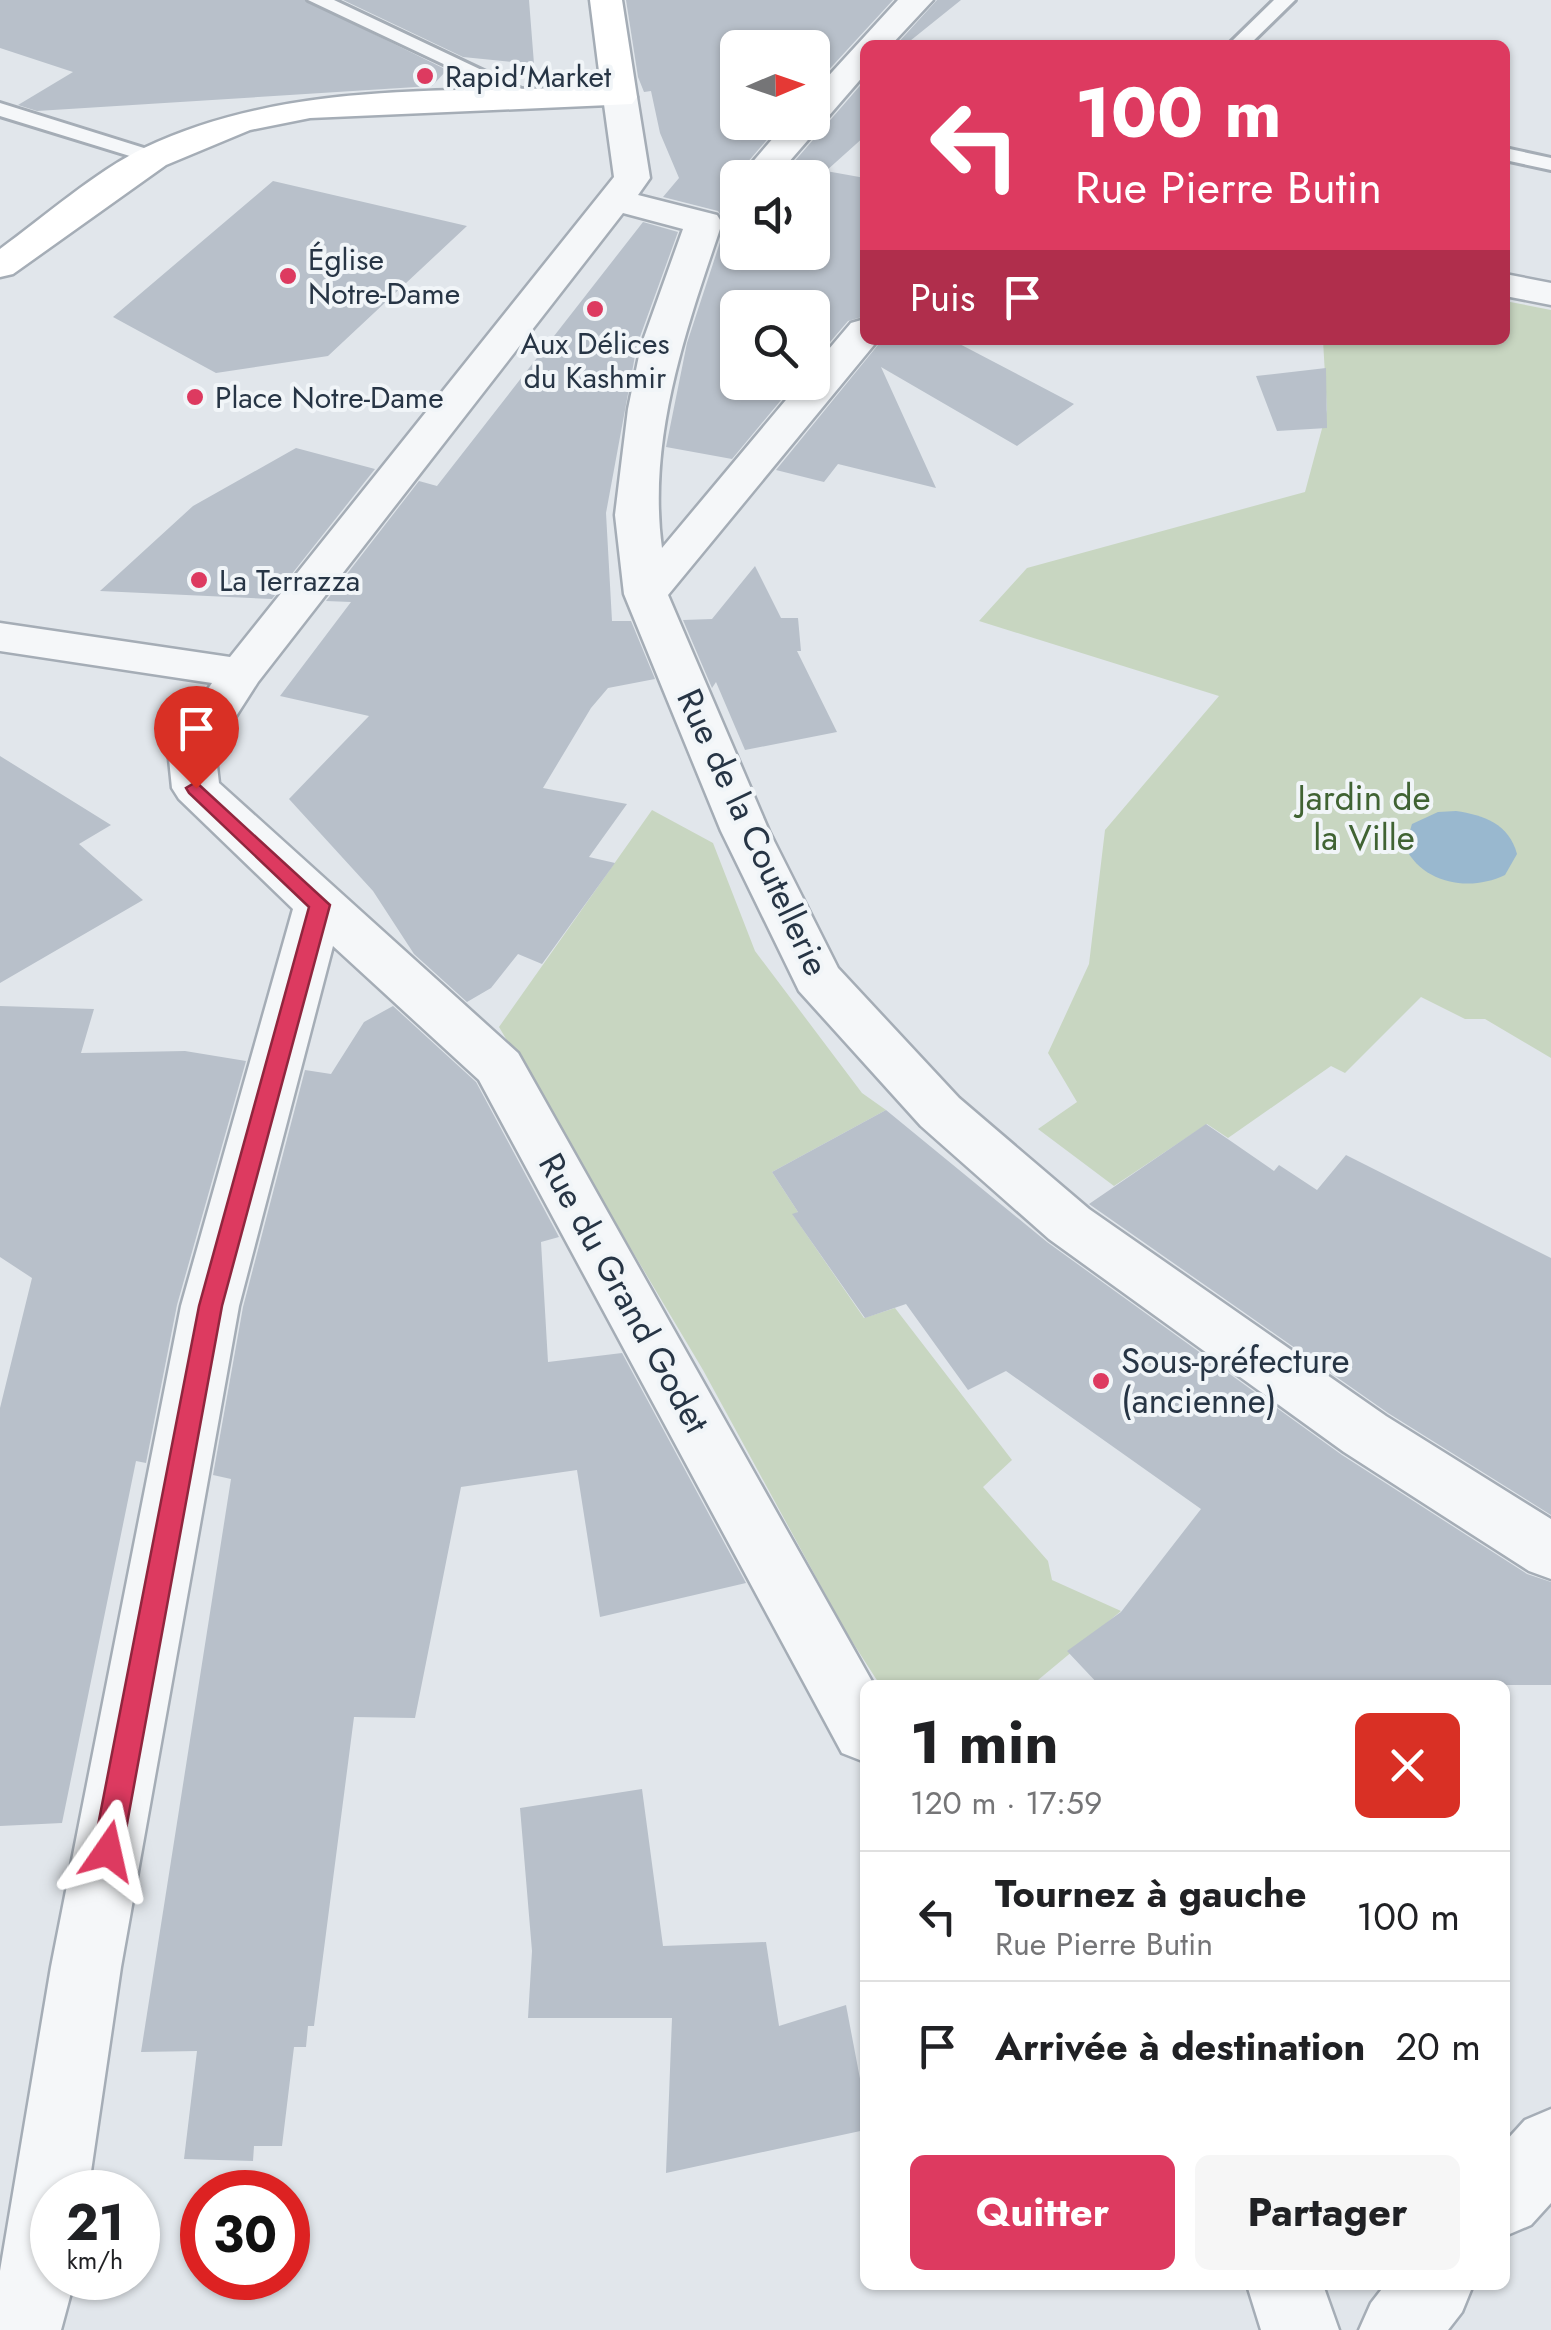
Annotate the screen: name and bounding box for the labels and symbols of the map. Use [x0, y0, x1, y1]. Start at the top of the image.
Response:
north arrow [720, 30, 830, 140]
place label: Rapid'Market [445, 55, 612, 98]
marker: Rapid'Market [414, 65, 436, 87]
place label: Église Notre-Dame [308, 238, 460, 315]
marker: Église Notre-Dame [277, 265, 299, 287]
marker: Aux Délices du Kashmir [584, 298, 606, 320]
place label: Aux Délices du Kashmir [521, 322, 669, 399]
place label: Place Notre-Dame [215, 376, 444, 419]
marker: Place Notre-Dame [184, 386, 206, 408]
place label: La Terrazza [219, 559, 360, 602]
marker: La Terrazza [188, 569, 210, 591]
street label: Rue de la Coutellerie [665, 680, 841, 984]
pin [154, 686, 239, 789]
park label: Jardin de la Ville [1293, 773, 1431, 863]
street label: Rue du Grand Godet [526, 1144, 722, 1442]
place label: Sous-préfecture (ancienne) [1121, 1336, 1350, 1426]
marker: Sous-préfecture (ancienne) [1090, 1370, 1112, 1392]
position arrow [56, 1799, 160, 1903]
speed limit sign: 30 [180, 2170, 310, 2300]

